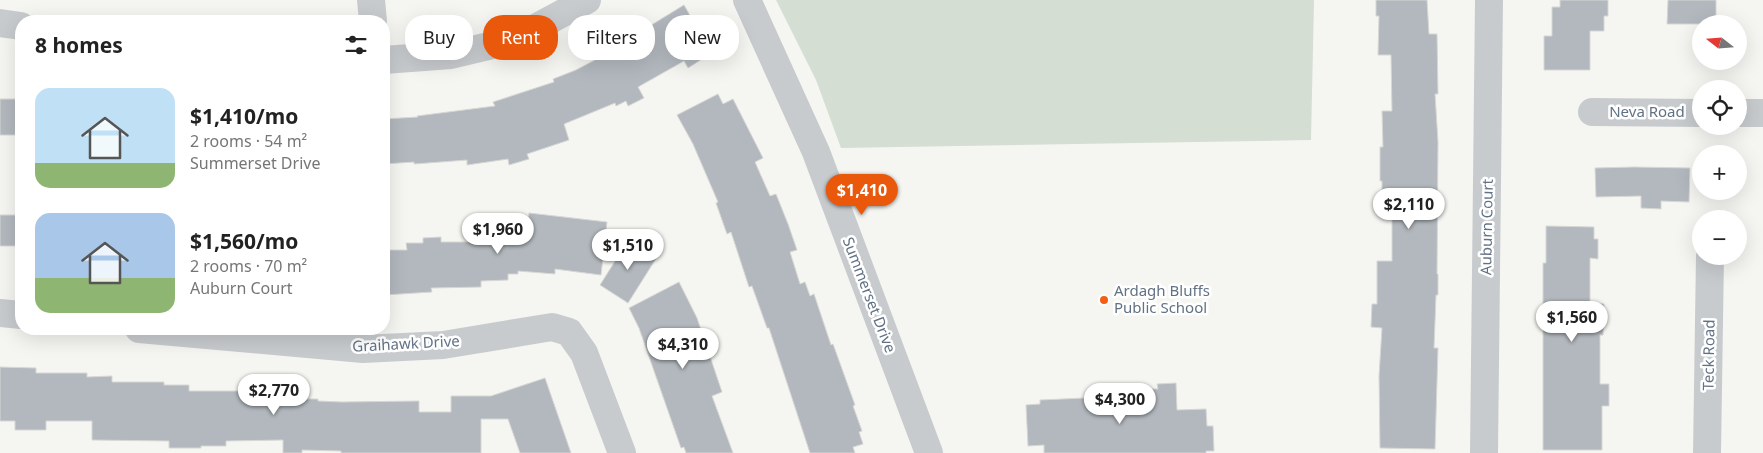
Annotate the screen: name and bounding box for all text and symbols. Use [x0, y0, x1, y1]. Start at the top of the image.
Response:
chip: Buy [405, 15, 473, 60]
chip: Rent [483, 15, 558, 60]
chip: Filters [568, 15, 655, 60]
chip: New [665, 15, 739, 60]
north arrow [1692, 15, 1748, 70]
map controls [1692, 15, 1747, 265]
text: 8 homes [35, 31, 123, 59]
icon: filters [342, 31, 370, 59]
button: locate [1692, 80, 1747, 135]
street label: Neva Road [1609, 101, 1685, 121]
text: $1,410/mo [190, 102, 298, 130]
icon: home [75, 108, 135, 168]
text: 2 rooms · 54 m² [190, 130, 307, 152]
button: + [1692, 145, 1747, 200]
text: Summerset Drive [190, 152, 320, 174]
pin: $1,410 [821, 174, 903, 216]
street label: Auburn Court [1475, 178, 1497, 275]
text: $1,410 [837, 179, 887, 201]
pin: $2,110 [1368, 188, 1450, 230]
text: $2,110 [1384, 193, 1434, 215]
button: − [1692, 210, 1747, 265]
pin: $1,960 [457, 212, 539, 255]
text: $1,960 [473, 218, 523, 240]
text: $1,560/mo [190, 227, 298, 255]
pin: $1,510 [587, 228, 669, 271]
icon: home [75, 233, 135, 293]
text: $1,510 [603, 234, 653, 256]
street label: Summerset Drive [839, 234, 901, 355]
text: 2 rooms · 70 m² [190, 255, 307, 277]
text: Auburn Court [190, 277, 293, 299]
place label: Ardagh Bluffs Public School [1114, 280, 1210, 317]
marker: Ardagh Bluffs Public School [1098, 294, 1110, 306]
pin: $1,560 [1531, 300, 1613, 343]
text: $1,560 [1547, 306, 1597, 328]
street label: Teck Road [1697, 319, 1719, 391]
pin: $4,310 [642, 328, 724, 370]
street label: Graihawk Drive [352, 330, 460, 356]
text: $4,310 [658, 333, 708, 355]
pin: $2,770 [233, 374, 315, 416]
text: $2,770 [249, 379, 299, 401]
pin: $4,300 [1079, 382, 1161, 425]
text: $4,300 [1095, 388, 1145, 410]

